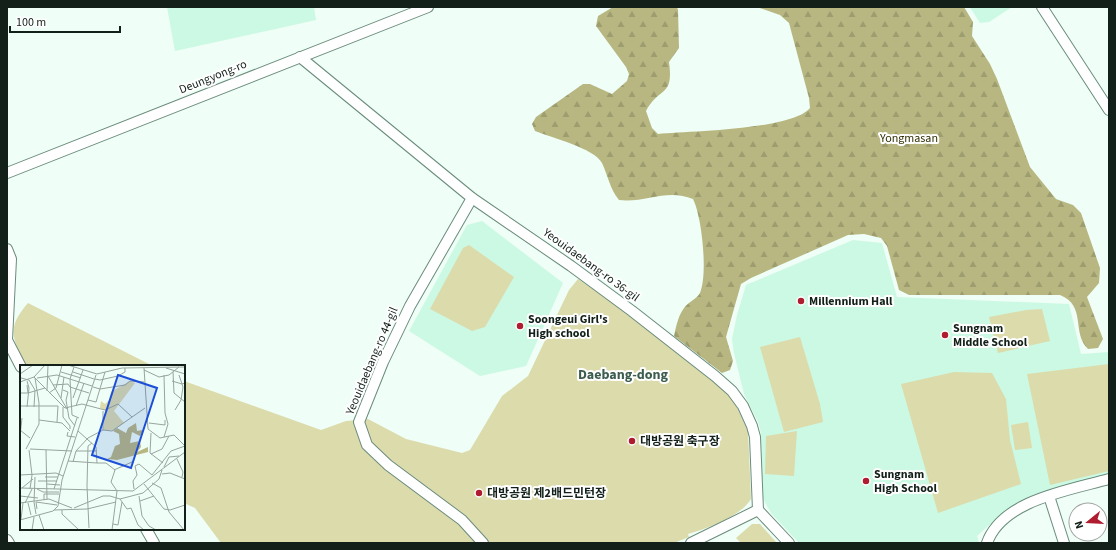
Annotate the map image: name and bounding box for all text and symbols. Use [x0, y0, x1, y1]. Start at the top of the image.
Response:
scale bar [10, 8, 120, 34]
text: 100 m [16, 14, 46, 31]
street label: Deungyong-ro [177, 56, 249, 98]
park label: Yongmasan [879, 130, 938, 147]
street label: Yeouidaebang-ro 36-gil [539, 224, 643, 306]
place label: Millennium Hall [809, 293, 893, 310]
marker: Millennium Hall [796, 296, 806, 306]
street label: Yeouidaebang-ro 44-gil [341, 305, 402, 418]
place label: Soongeui Girl's High school [528, 311, 608, 342]
place label: Sungnam Middle School [953, 320, 1028, 351]
marker: Soongeui Girl's High school [515, 321, 525, 331]
marker: Sungnam Middle School [940, 330, 950, 340]
inset map [20, 365, 185, 530]
district label: Daebang-dong [578, 365, 669, 385]
place label: 대방공원 축구장 [640, 433, 720, 450]
marker: 대방공원 축구장 [627, 436, 637, 446]
place label: Sungnam High School [874, 466, 938, 497]
marker: Sungnam High School [861, 476, 871, 486]
place label: 대방공원 제2배드민턴장 [487, 485, 606, 502]
marker: 대방공원 제2배드민턴장 [474, 488, 484, 498]
north arrow [1068, 502, 1108, 542]
text: N [1071, 519, 1087, 531]

